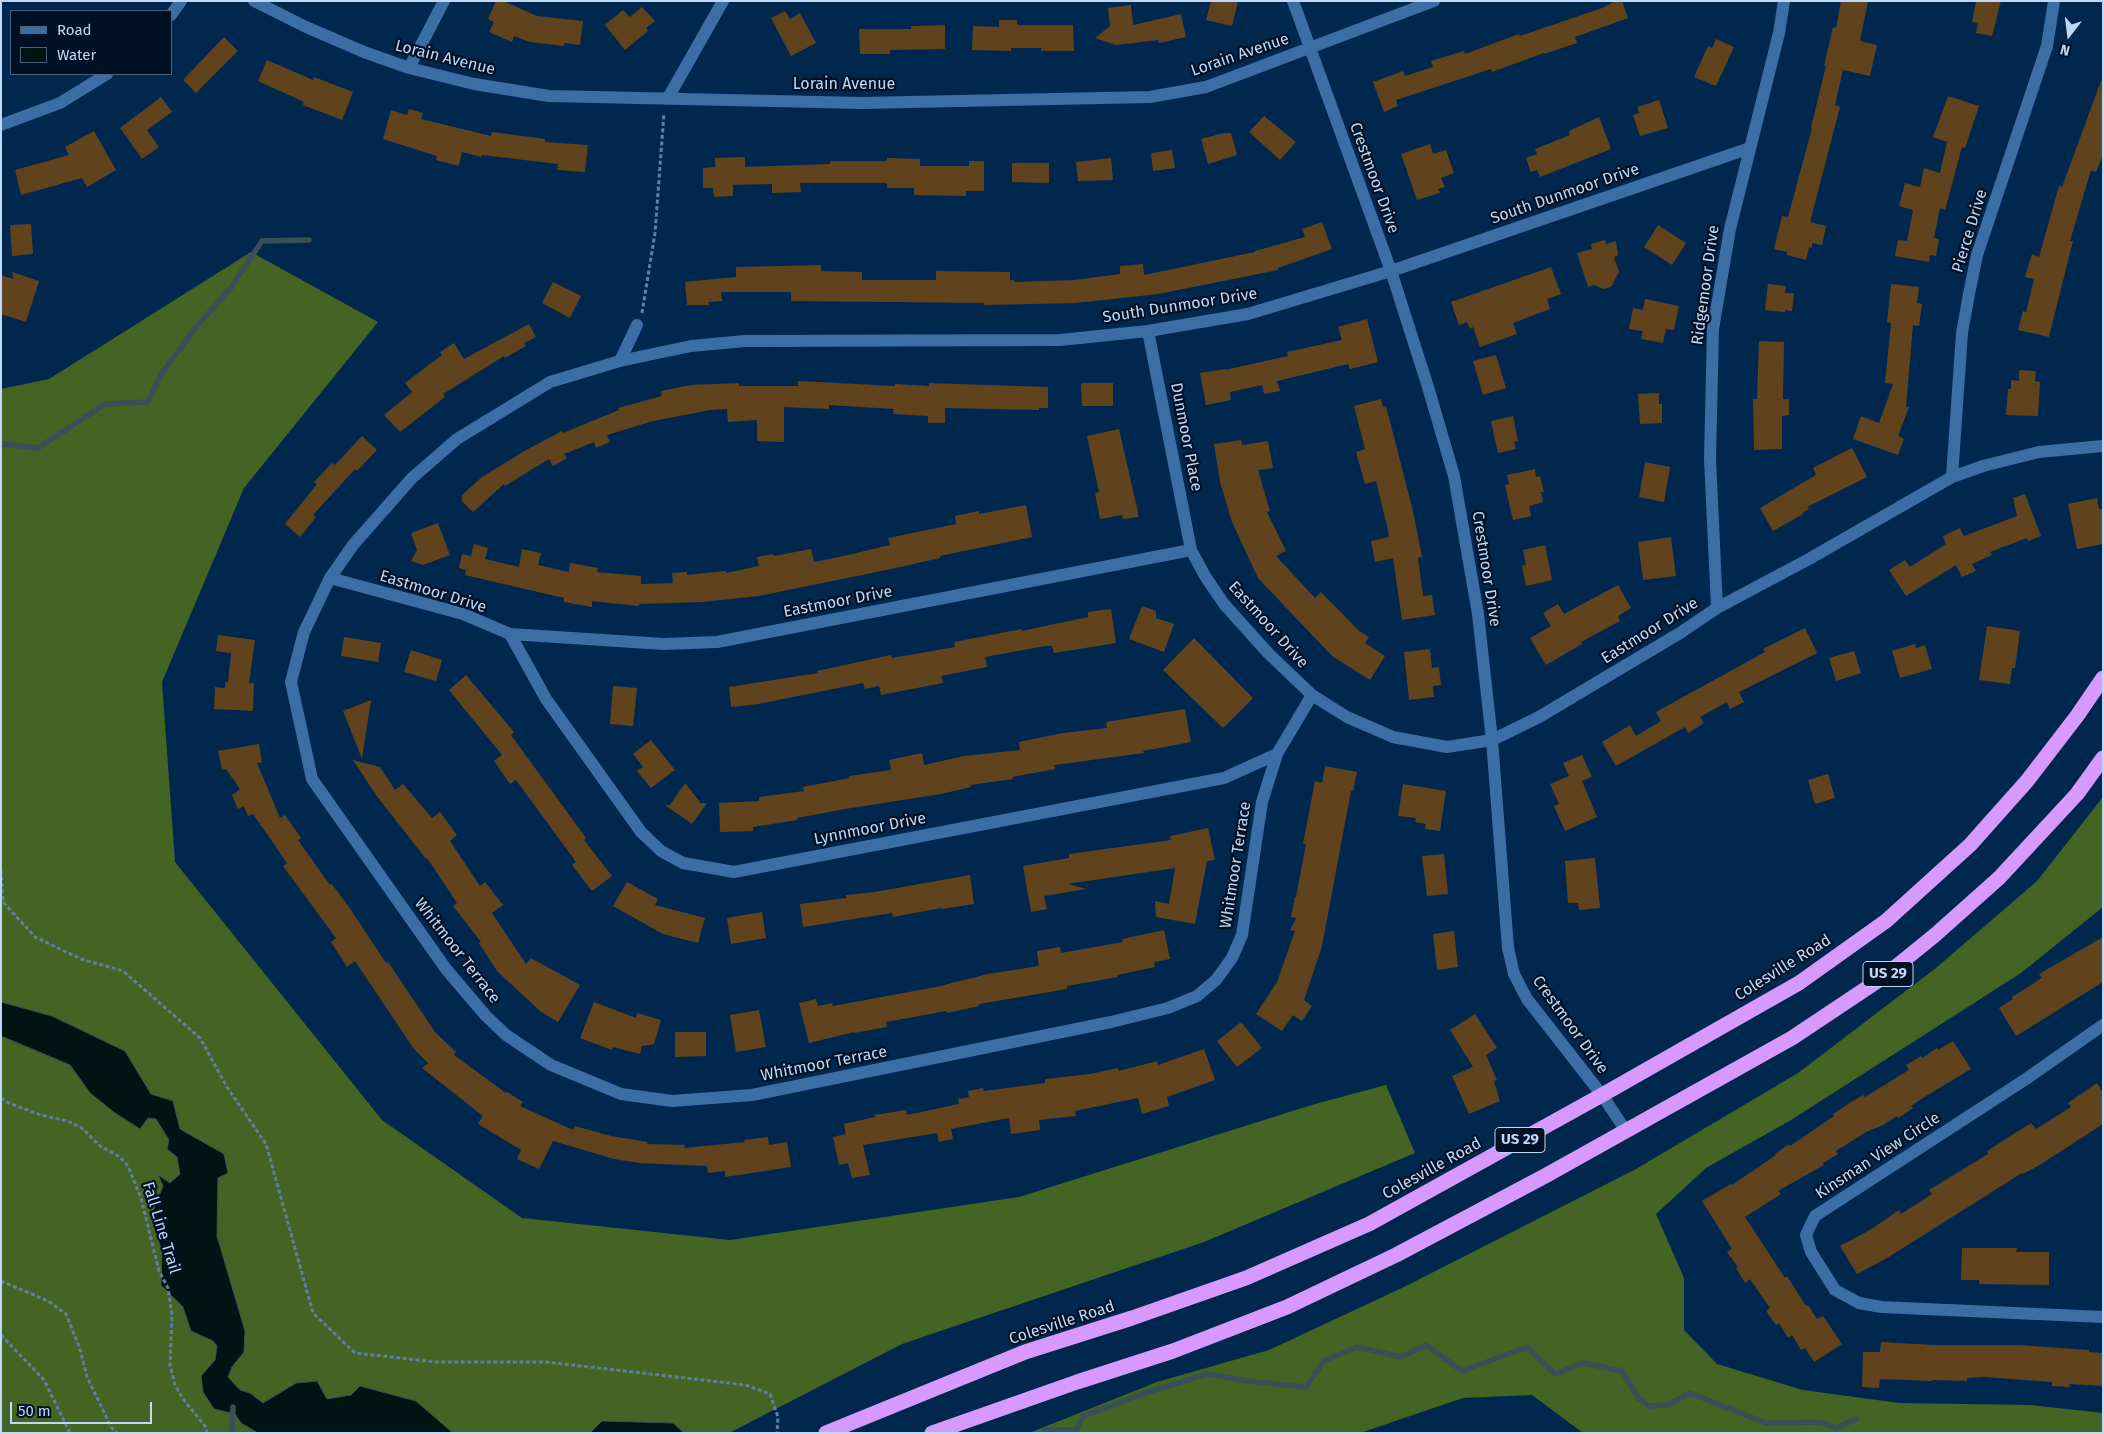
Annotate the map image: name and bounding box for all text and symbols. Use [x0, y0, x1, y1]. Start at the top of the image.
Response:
legend [10, 10, 172, 75]
north arrow [2044, 10, 2094, 60]
text: Road [57, 21, 92, 39]
street label: Lorain Avenue [1188, 29, 1292, 81]
street label: Lorain Avenue [393, 36, 497, 80]
text: N [2058, 41, 2072, 59]
text: Water [57, 46, 96, 64]
street label: Lorain Avenue [793, 75, 895, 95]
street label: Crestmoor Drive [1345, 120, 1403, 236]
street label: South Dunmoor Drive [1488, 160, 1642, 228]
street label: Pierce Drive [1948, 187, 1992, 275]
street label: Ridgemoor Drive [1688, 224, 1724, 346]
street label: South Dunmoor Drive [1101, 284, 1259, 328]
street label: Dunmoor Place [1166, 381, 1206, 493]
street label: Crestmoor Drive [1467, 510, 1505, 628]
street label: Eastmoor Drive [377, 567, 489, 617]
street label: Eastmoor Drive [1224, 578, 1312, 672]
street label: Eastmoor Drive [782, 582, 894, 622]
street label: Eastmoor Drive [1598, 594, 1702, 668]
street label: Whitmoor Terrace [1216, 800, 1256, 930]
street label: Lynnmoor Drive [812, 809, 928, 849]
street label: Whitmoor Terrace [410, 895, 504, 1007]
street label: Colesville Road [1731, 931, 1835, 1005]
road number: US 29 [1863, 962, 1913, 986]
street label: Crestmoor Drive [1528, 972, 1612, 1078]
street label: Whitmoor Terrace [759, 1042, 889, 1086]
street label: Kinsman View Circle [1812, 1109, 1944, 1203]
road number: US 29 [1495, 1128, 1545, 1152]
street label: Colesville Road [1379, 1134, 1485, 1204]
street label: Fall Line Trail [138, 1180, 184, 1276]
street label: Colesville Road [1007, 1297, 1117, 1349]
scale bar [12, 1392, 155, 1424]
text: 50 m [18, 1402, 51, 1420]

